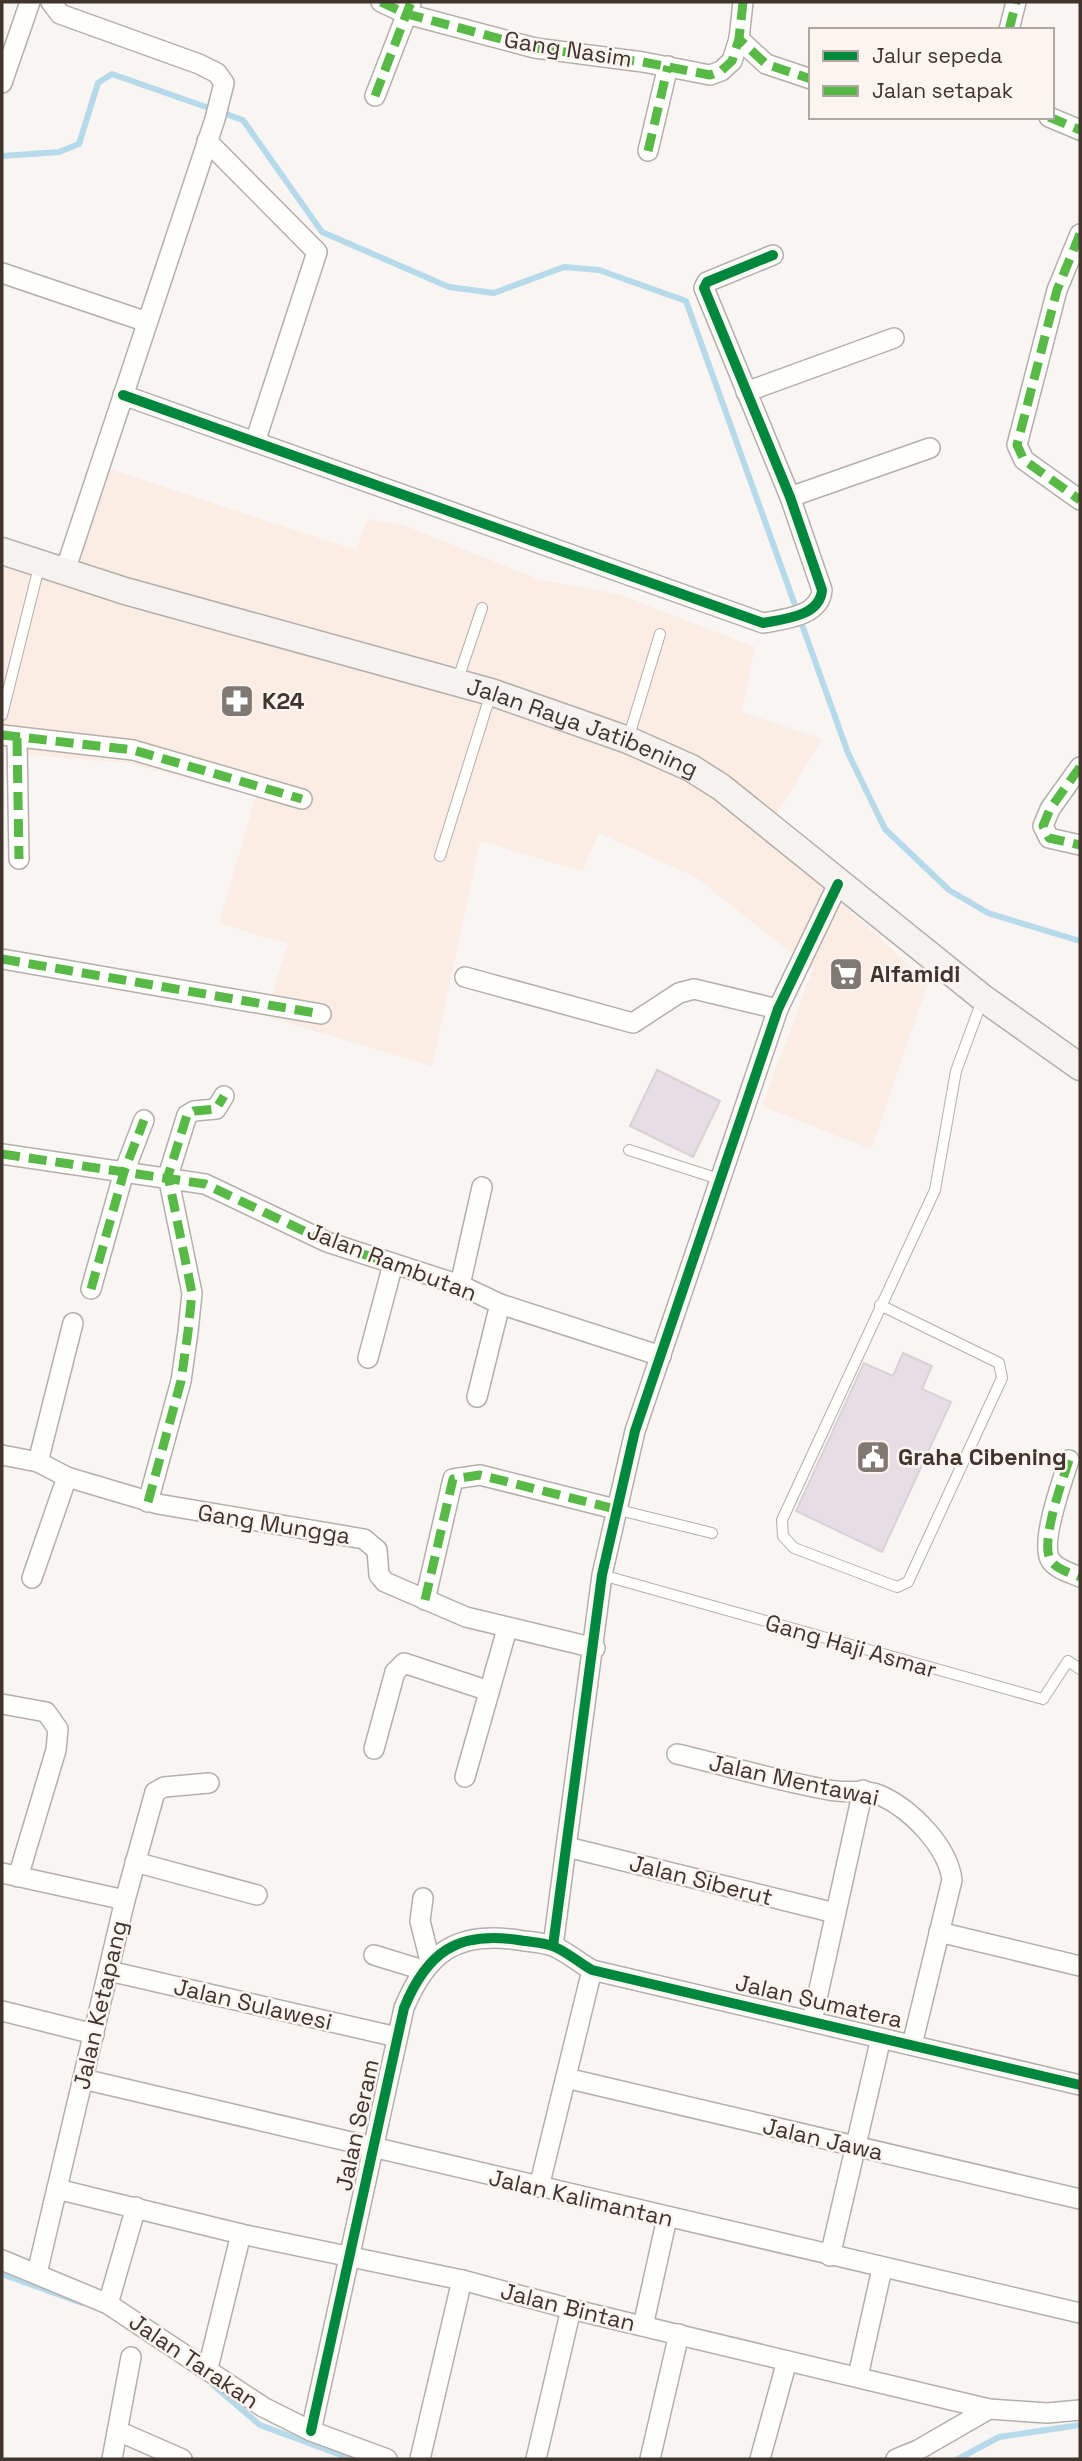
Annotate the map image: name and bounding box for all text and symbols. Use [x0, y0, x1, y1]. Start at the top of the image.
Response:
street label: Gang Nasim [502, 24, 634, 74]
legend [809, 28, 1054, 119]
text: Jalur sepeda [872, 42, 1002, 69]
text: Jalan setapak [872, 77, 1013, 104]
street label: Jalan Raya Jatibening [463, 671, 703, 784]
pharmacy icon: K24 [218, 682, 256, 720]
place label: K24 [262, 686, 305, 716]
supermarket icon: Alfamidi [827, 955, 865, 993]
place label: Alfamidi [870, 959, 960, 989]
street label: Jalan Rambutan [303, 1216, 481, 1308]
public building icon: Graha Cibening [854, 1438, 892, 1476]
place label: Graha Cibening [898, 1442, 1067, 1472]
street label: Gang Mungga [196, 1497, 352, 1551]
street label: Gang Haji Asmar [762, 1607, 940, 1685]
street label: Jalan Mentawai [706, 1747, 882, 1813]
street label: Jalan Siberut [626, 1848, 776, 1912]
street label: Jalan Ketapang [66, 1918, 134, 2092]
street label: Jalan Sumatera [732, 1967, 906, 2035]
street label: Jalan Sulawesi [171, 1971, 335, 2037]
street label: Jalan Seram [328, 2056, 386, 2194]
street label: Jalan Jawa [760, 2111, 886, 2167]
street label: Jalan Kalimantan [486, 2162, 676, 2234]
street label: Jalan Bintan [498, 2276, 638, 2338]
street label: Jalan Tarakan [123, 2307, 265, 2415]

